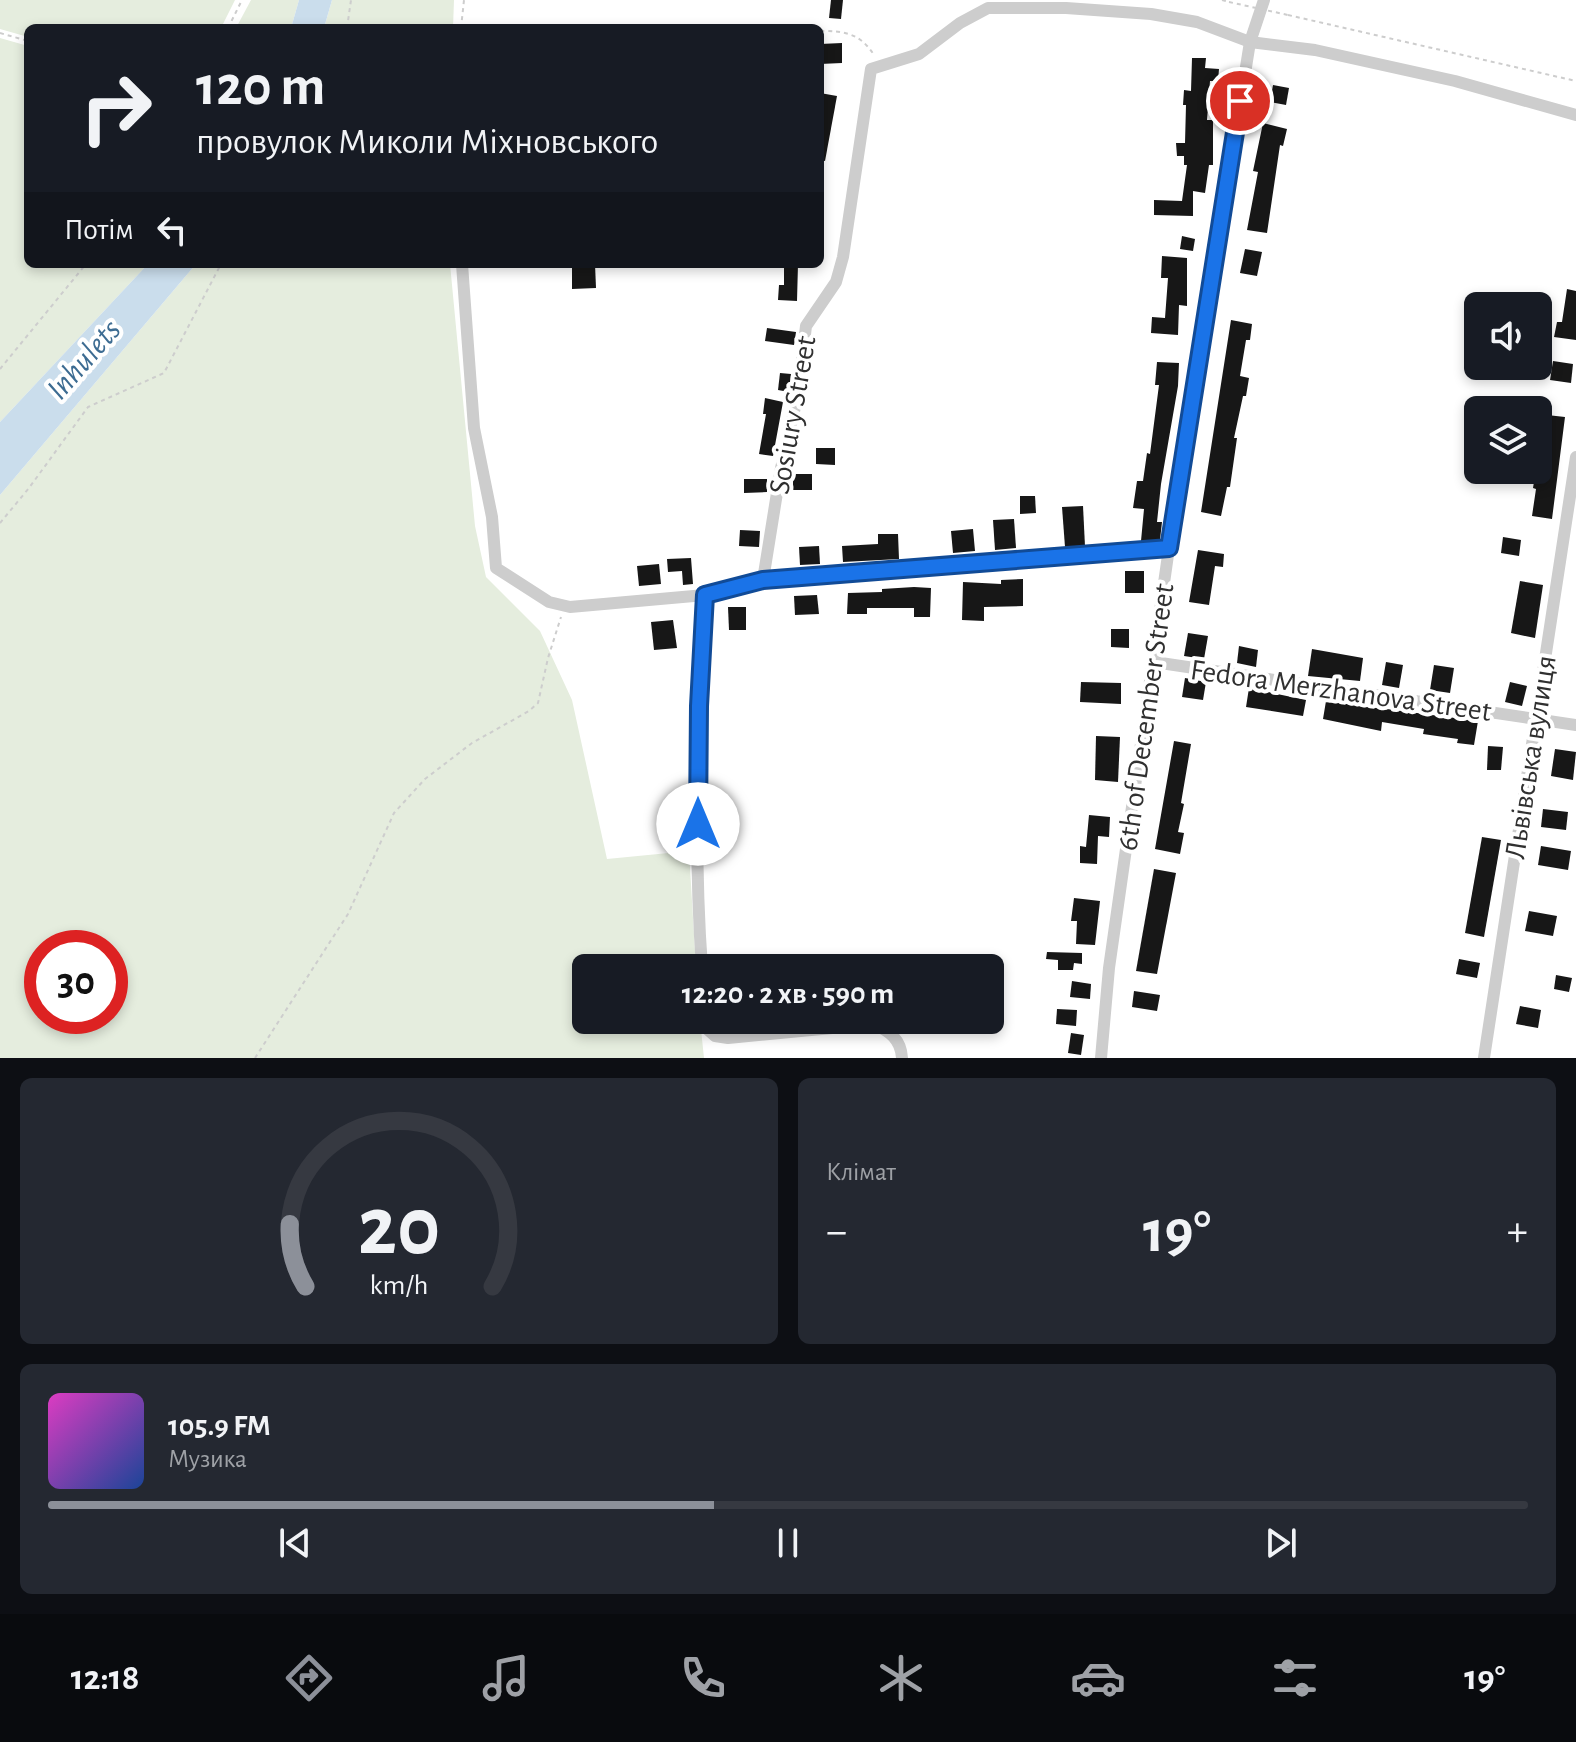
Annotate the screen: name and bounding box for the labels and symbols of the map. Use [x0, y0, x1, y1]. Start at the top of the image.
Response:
pin [1206, 67, 1274, 135]
water label: Inhulets [41, 314, 127, 406]
street label: Sosiury Street [764, 333, 822, 497]
street label: 6th of December Street [1112, 581, 1180, 853]
street label: Львівська вулиця [1500, 653, 1562, 861]
street label: Fedora Merzhanova Street [1189, 655, 1494, 727]
position arrow [656, 782, 740, 866]
speed limit sign: 30 [24, 930, 128, 1034]

